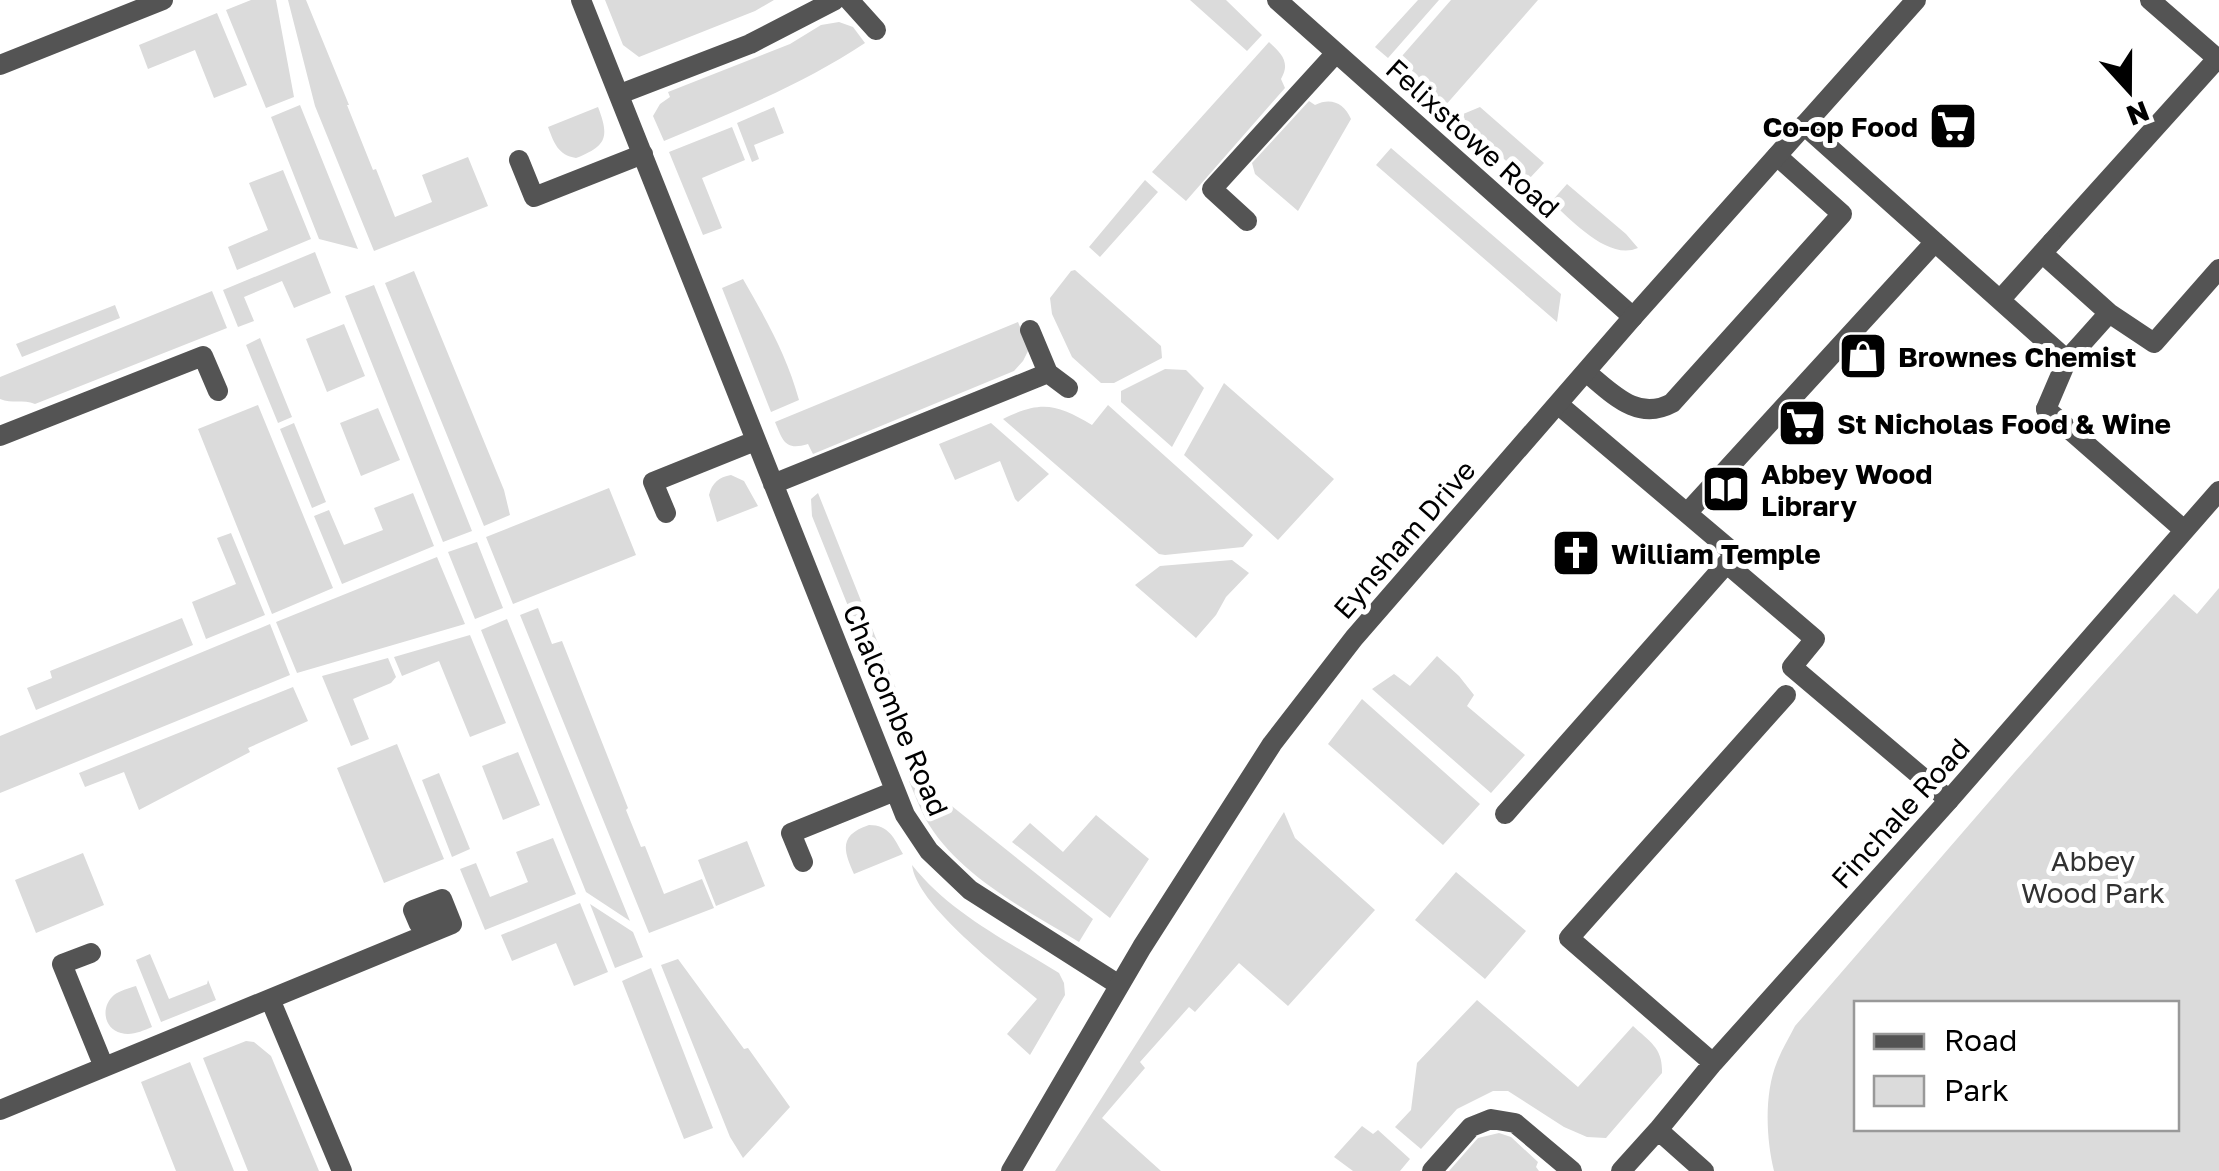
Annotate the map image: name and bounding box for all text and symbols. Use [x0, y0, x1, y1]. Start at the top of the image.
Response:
north arrow [2079, 40, 2179, 140]
street label: Felixstowe Road [1380, 52, 1566, 224]
text: N [2122, 95, 2154, 133]
supermarket icon: Co-op Food [1927, 100, 1979, 152]
place label: Co-op Food [1762, 110, 1918, 143]
shop icon: Brownes Chemist [1837, 330, 1889, 382]
place label: Brownes Chemist [1898, 340, 2137, 373]
supermarket icon: St Nicholas Food & Wine [1776, 397, 1828, 449]
place label: St Nicholas Food & Wine [1837, 407, 2171, 440]
street label: Eynsham Drive [1326, 453, 1482, 625]
place label: Abbey Wood Library [1761, 457, 1933, 522]
library icon: Abbey Wood Library [1700, 463, 1752, 515]
church icon: William Temple [1550, 527, 1602, 579]
place label: William Temple [1611, 537, 1821, 570]
street label: Chalcombe Road [837, 599, 955, 821]
street label: Finchale Road [1824, 731, 1976, 895]
park label: Abbey Wood Park [2021, 844, 2165, 909]
legend [1854, 1001, 2179, 1131]
text: Road [1944, 1022, 2018, 1058]
text: Park [1944, 1072, 2009, 1108]

